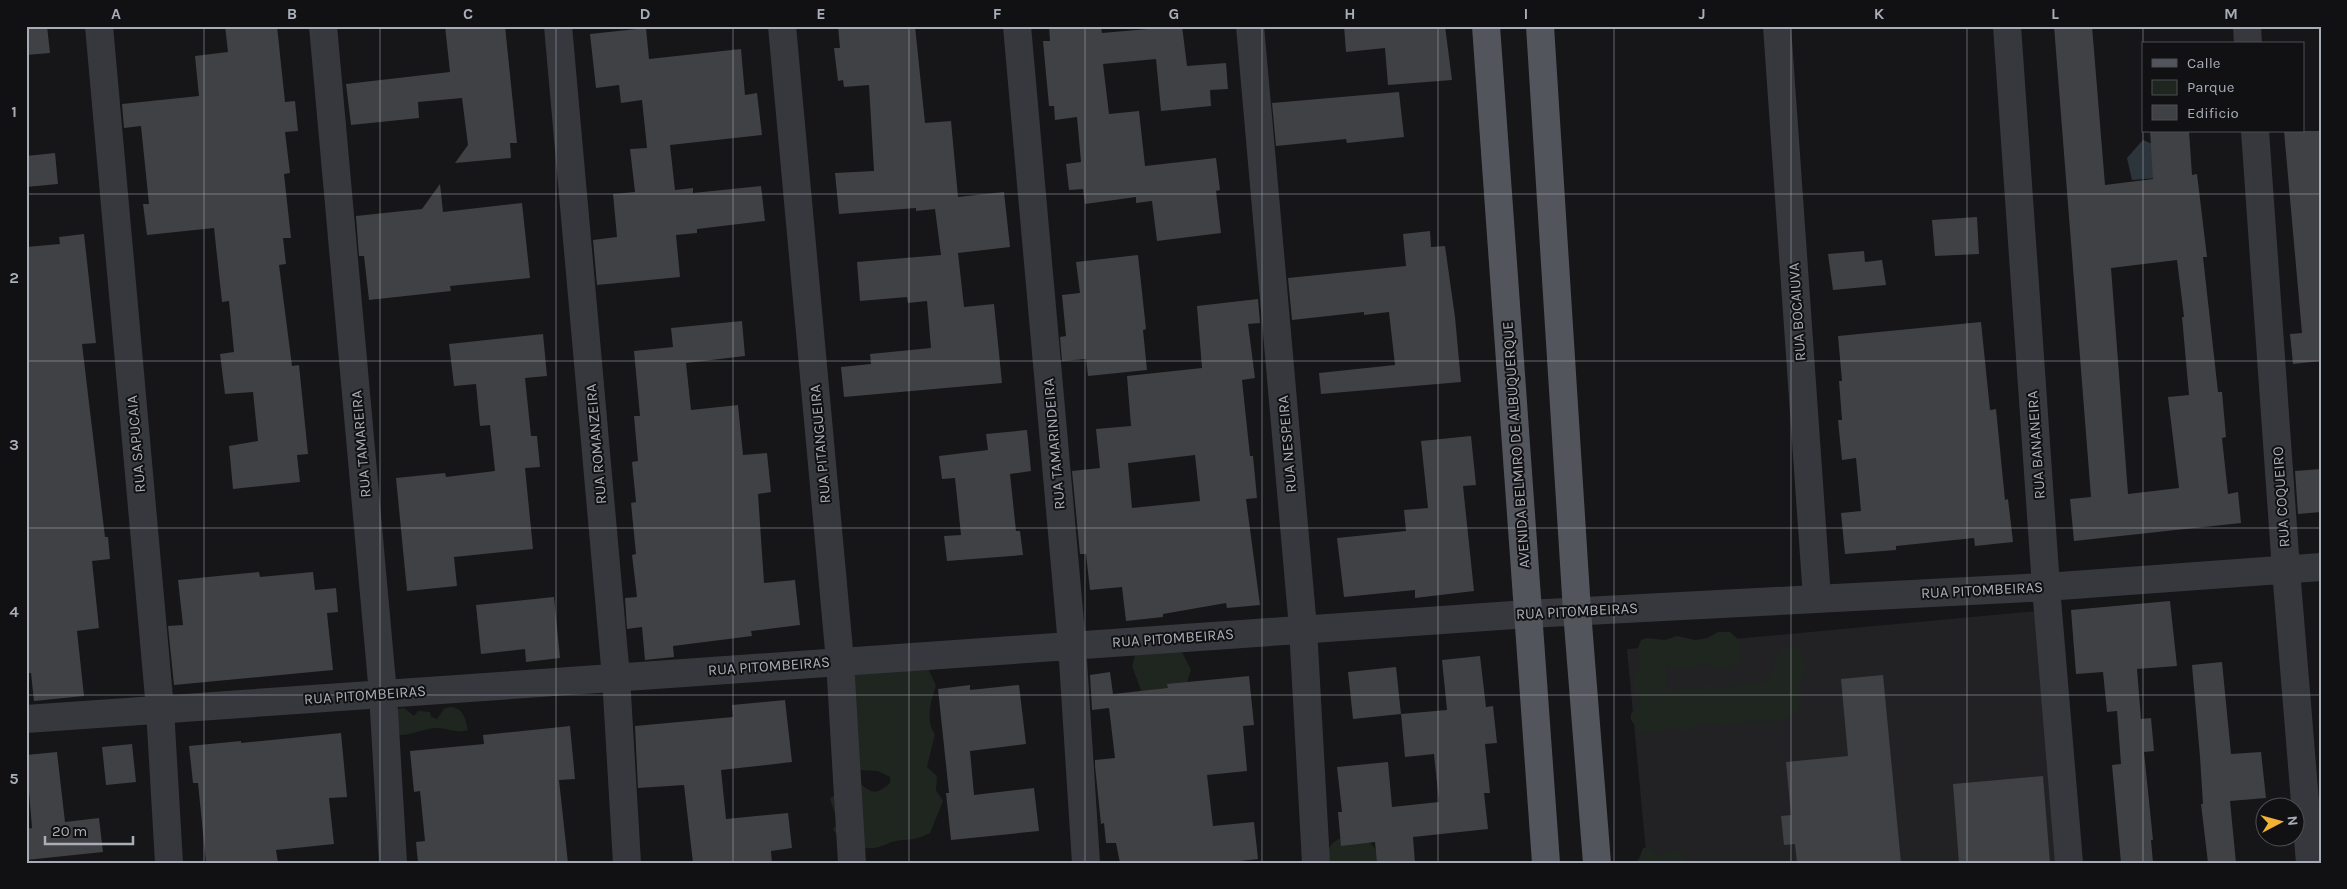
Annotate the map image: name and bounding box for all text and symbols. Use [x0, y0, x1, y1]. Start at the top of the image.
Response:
text: A [111, 4, 121, 23]
text: B [287, 4, 297, 23]
text: C [463, 4, 473, 23]
text: D [640, 4, 651, 23]
text: E [816, 4, 826, 23]
text: F [993, 4, 1002, 23]
text: G [1169, 4, 1179, 23]
text: H [1344, 4, 1356, 23]
text: I [1524, 4, 1528, 23]
text: J [1698, 4, 1706, 23]
text: K [1874, 4, 1885, 23]
text: L [2051, 4, 2059, 23]
text: M [2224, 4, 2238, 23]
legend [2142, 42, 2304, 132]
text: Calle [2187, 54, 2221, 72]
text: Parque [2187, 78, 2235, 96]
text: 1 [11, 102, 17, 121]
text: Edificio [2187, 104, 2239, 122]
street label: RUA BOCAIUVA [1785, 262, 1809, 362]
text: 2 [9, 268, 19, 287]
street label: AVENIDA BELMIRO DE ALBUQUERQUE [1498, 321, 1534, 569]
street label: RUA TAMARINDEIRA [1039, 377, 1069, 511]
street label: RUA ROMANZEIRA [582, 383, 610, 505]
street label: RUA PITANGUEIRA [806, 383, 834, 504]
street label: RUA TAMAREIRA [347, 389, 375, 498]
street label: RUA BANANEIRA [2023, 390, 2049, 500]
street label: RUA SAPUCAIA [123, 394, 149, 493]
street label: RUA NESPEIRA [1274, 394, 1300, 493]
text: 3 [9, 435, 19, 454]
street label: RUA COQUEIRO [2268, 446, 2294, 548]
street label: RUA PITOMBEIRAS [1920, 578, 2044, 602]
street label: RUA PITOMBEIRAS [1515, 599, 1639, 623]
text: 4 [9, 602, 19, 621]
street label: RUA PITOMBEIRAS [1111, 625, 1235, 651]
street label: RUA PITOMBEIRAS [707, 653, 831, 679]
street label: RUA PITOMBEIRAS [303, 682, 427, 708]
text: 5 [9, 769, 19, 788]
north arrow [2254, 796, 2304, 846]
scale bar [45, 814, 132, 846]
text: N [2283, 815, 2301, 827]
text: 20 m [52, 822, 87, 840]

